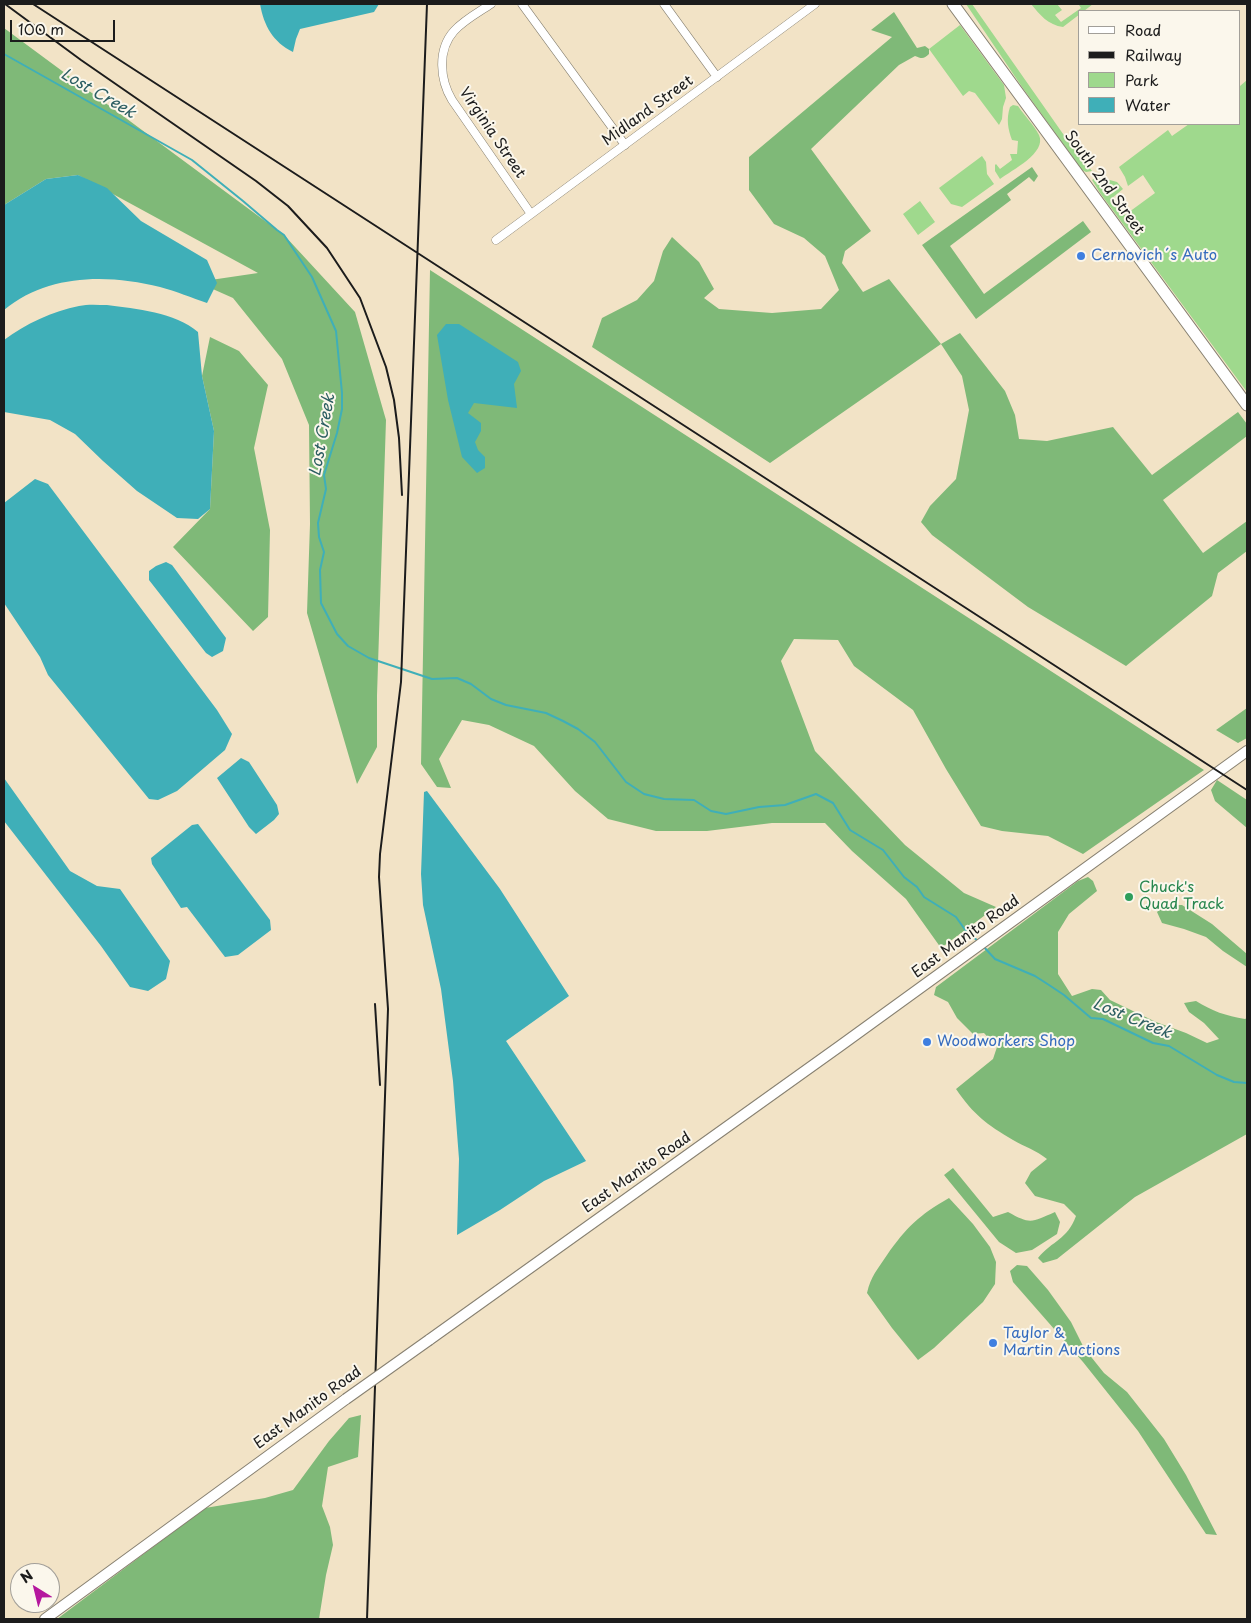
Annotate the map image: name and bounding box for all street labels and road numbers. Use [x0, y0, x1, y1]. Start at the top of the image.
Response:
street label: Midland Street [599, 72, 697, 150]
street label: Virginia Street [455, 84, 529, 182]
street label: South 2nd Street [1060, 127, 1148, 239]
street label: East Manito Road [909, 892, 1023, 982]
street label: East Manito Road [579, 1129, 695, 1217]
street label: East Manito Road [251, 1363, 365, 1453]

